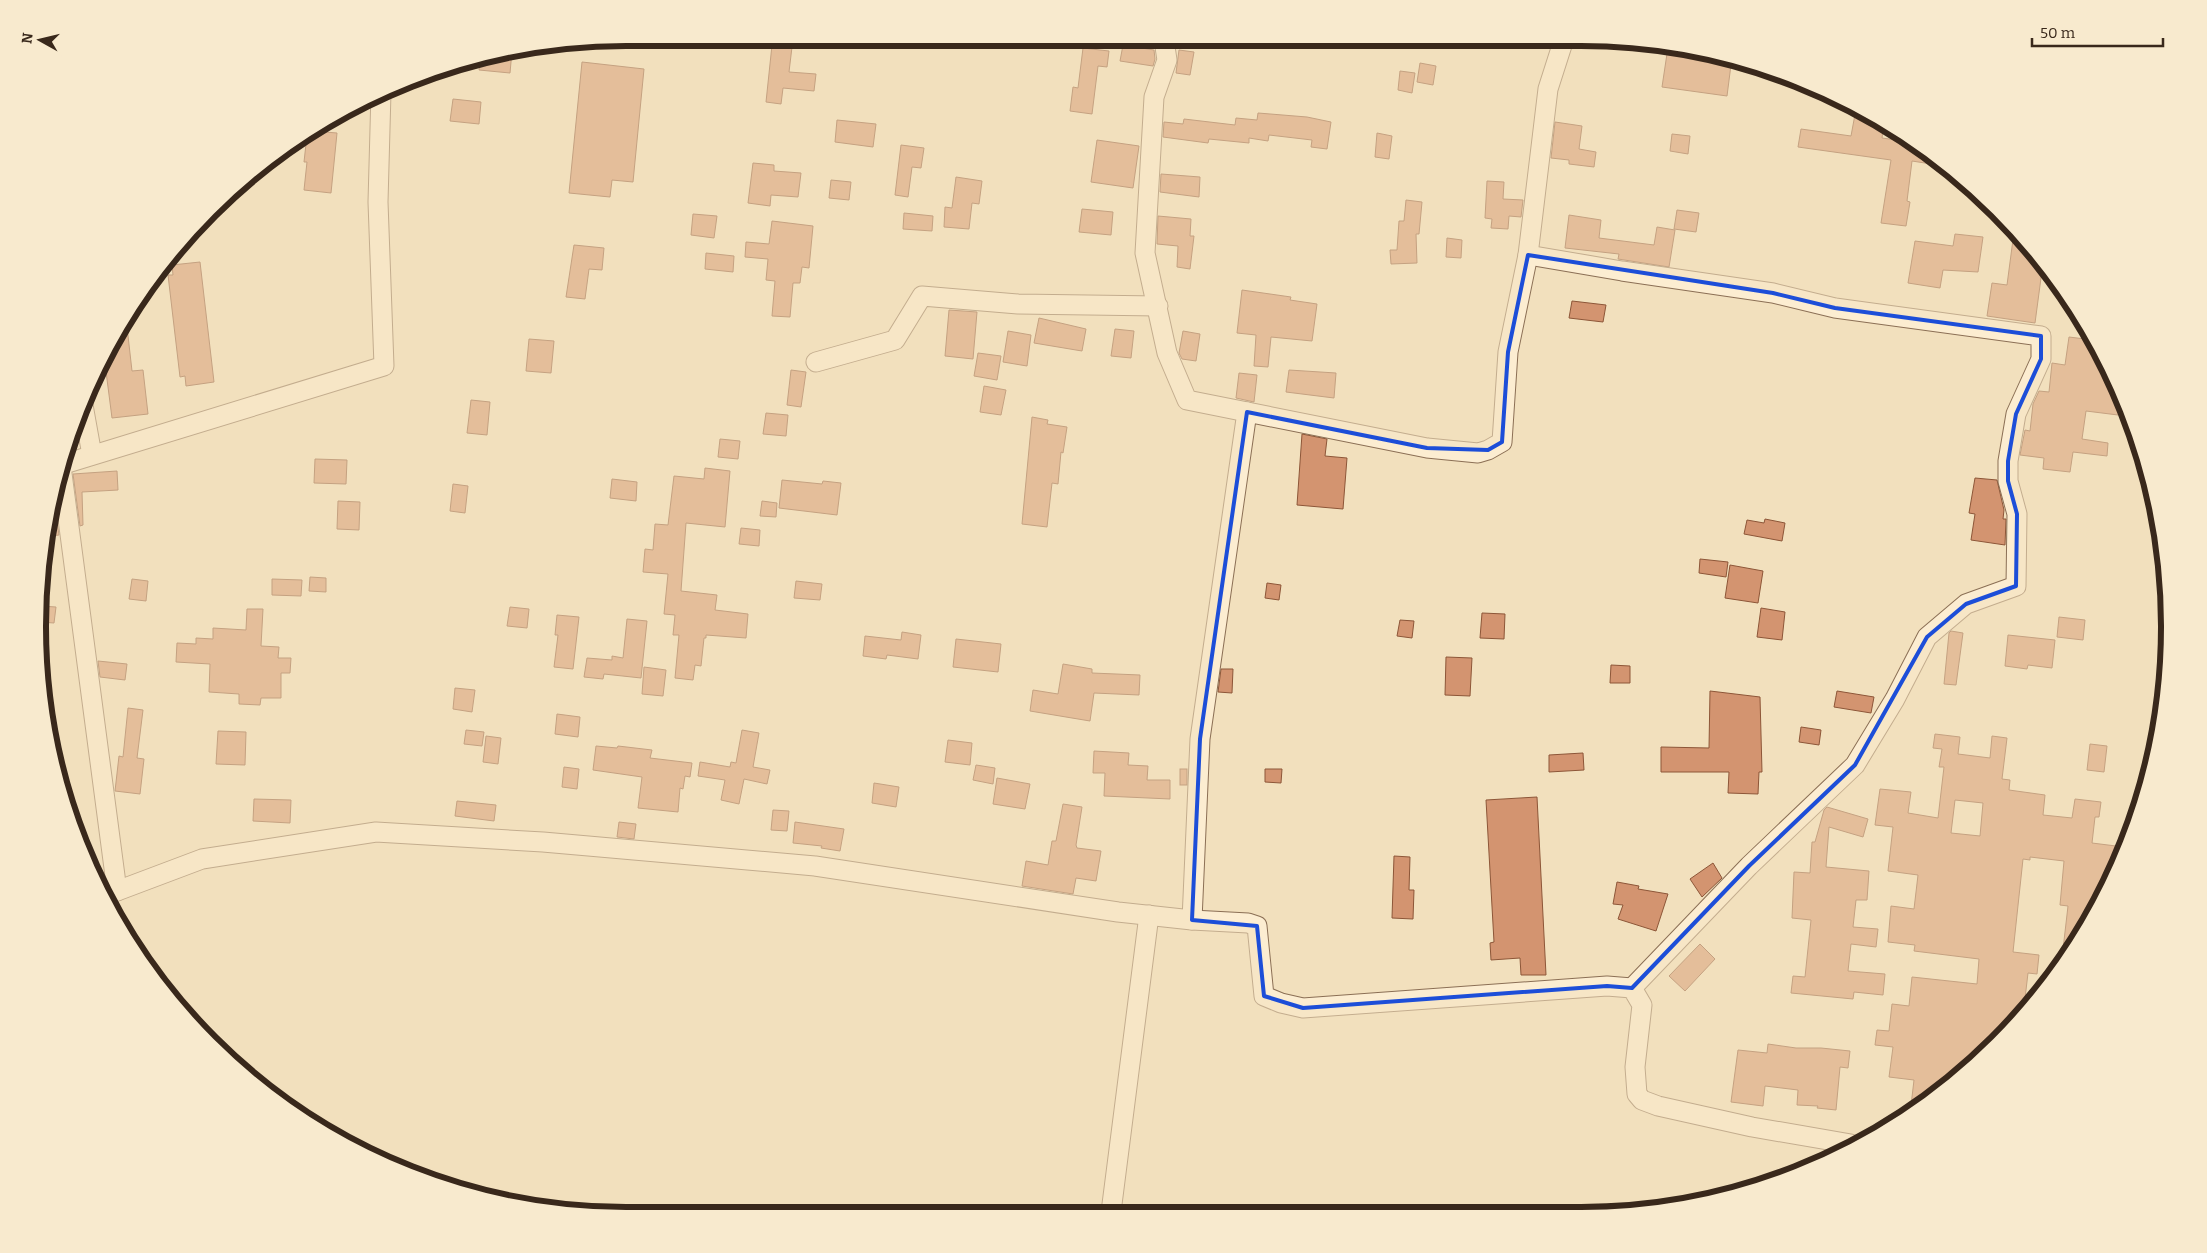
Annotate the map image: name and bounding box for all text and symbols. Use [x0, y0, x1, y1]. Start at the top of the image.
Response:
north arrow [15, 15, 65, 65]
scale bar [2032, 15, 2163, 47]
text: 50 m [2040, 24, 2076, 42]
text: N [18, 32, 37, 45]

